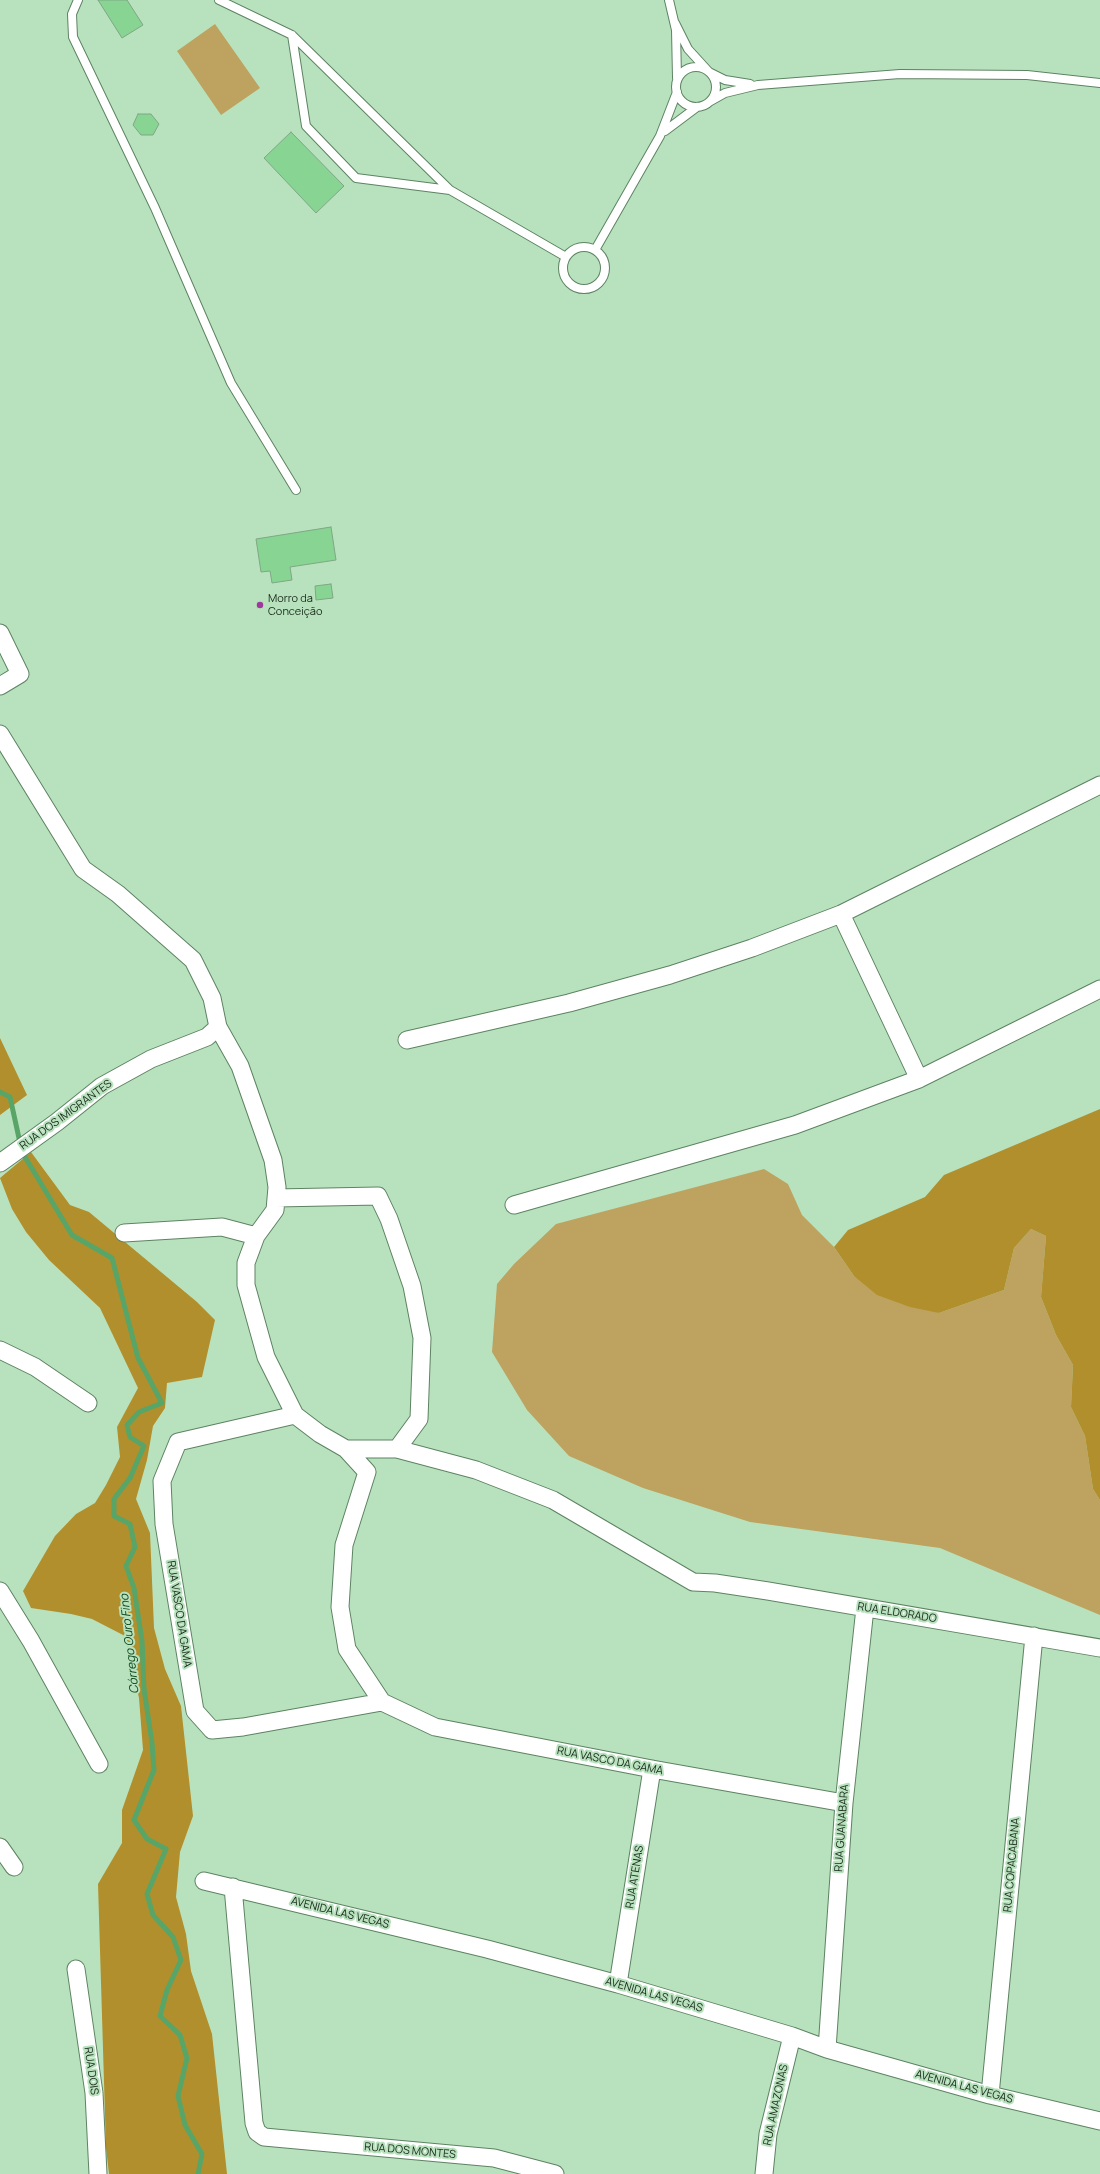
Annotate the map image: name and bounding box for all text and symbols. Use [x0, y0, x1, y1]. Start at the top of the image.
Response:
place label: Morro da Conceição [268, 592, 322, 618]
marker: Morro da Conceição [255, 600, 265, 610]
street label: RUA DOS IMIGRANTES [17, 1077, 115, 1153]
street label: RUA VASCO DA GAMA [164, 1560, 194, 1668]
water label: Córrego Ouro Fino [118, 1593, 142, 1695]
street label: RUA ELDORADO [856, 1600, 938, 1626]
street label: RUA VASCO DA GAMA [556, 1744, 664, 1778]
street label: RUA GUANABARA [832, 1784, 852, 1872]
street label: RUA COPACABANA [1001, 1817, 1023, 1913]
street label: RUA ATENAS [623, 1845, 647, 1909]
street label: AVENIDA LAS VEGAS [290, 1894, 390, 1932]
street label: AVENIDA LAS VEGAS [604, 1975, 704, 2015]
street label: RUA DOIS [81, 2046, 101, 2096]
street label: RUA AMAZONAS [761, 2063, 791, 2147]
street label: AVENIDA LAS VEGAS [914, 2068, 1014, 2106]
street label: RUA DOS MONTES [364, 2140, 456, 2162]

